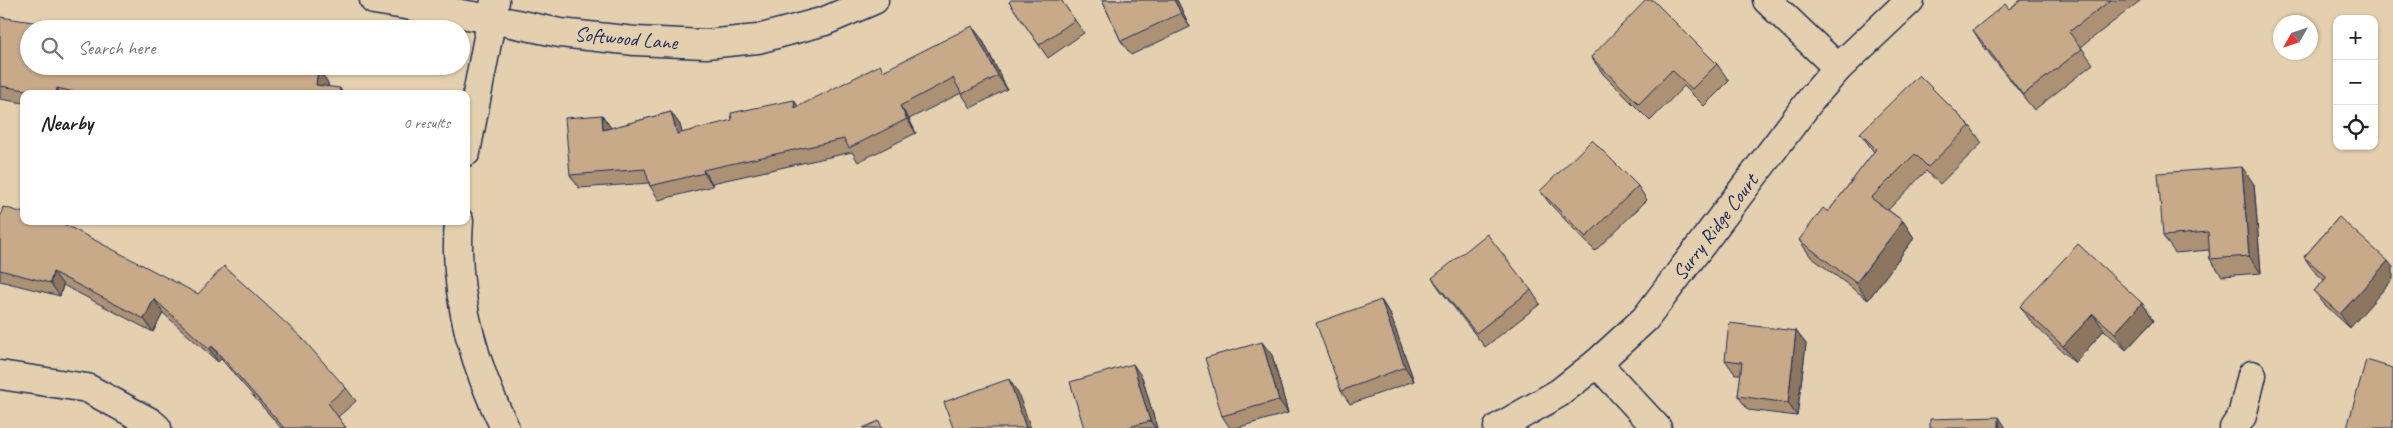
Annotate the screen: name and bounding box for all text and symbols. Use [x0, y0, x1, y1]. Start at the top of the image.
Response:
north arrow [2273, 15, 2318, 60]
map controls [2333, 15, 2378, 150]
button: + [2333, 15, 2378, 60]
search box [20, 20, 470, 75]
street label: Softwood Lane [574, 21, 680, 56]
icon: search [38, 34, 66, 62]
text: Search here [78, 36, 155, 60]
button: − [2333, 60, 2378, 105]
button: locate [2333, 105, 2378, 150]
text: Nearby [40, 110, 93, 136]
text: 0 results [403, 113, 450, 133]
street label: Surry Ridge Court [1666, 167, 1765, 285]

